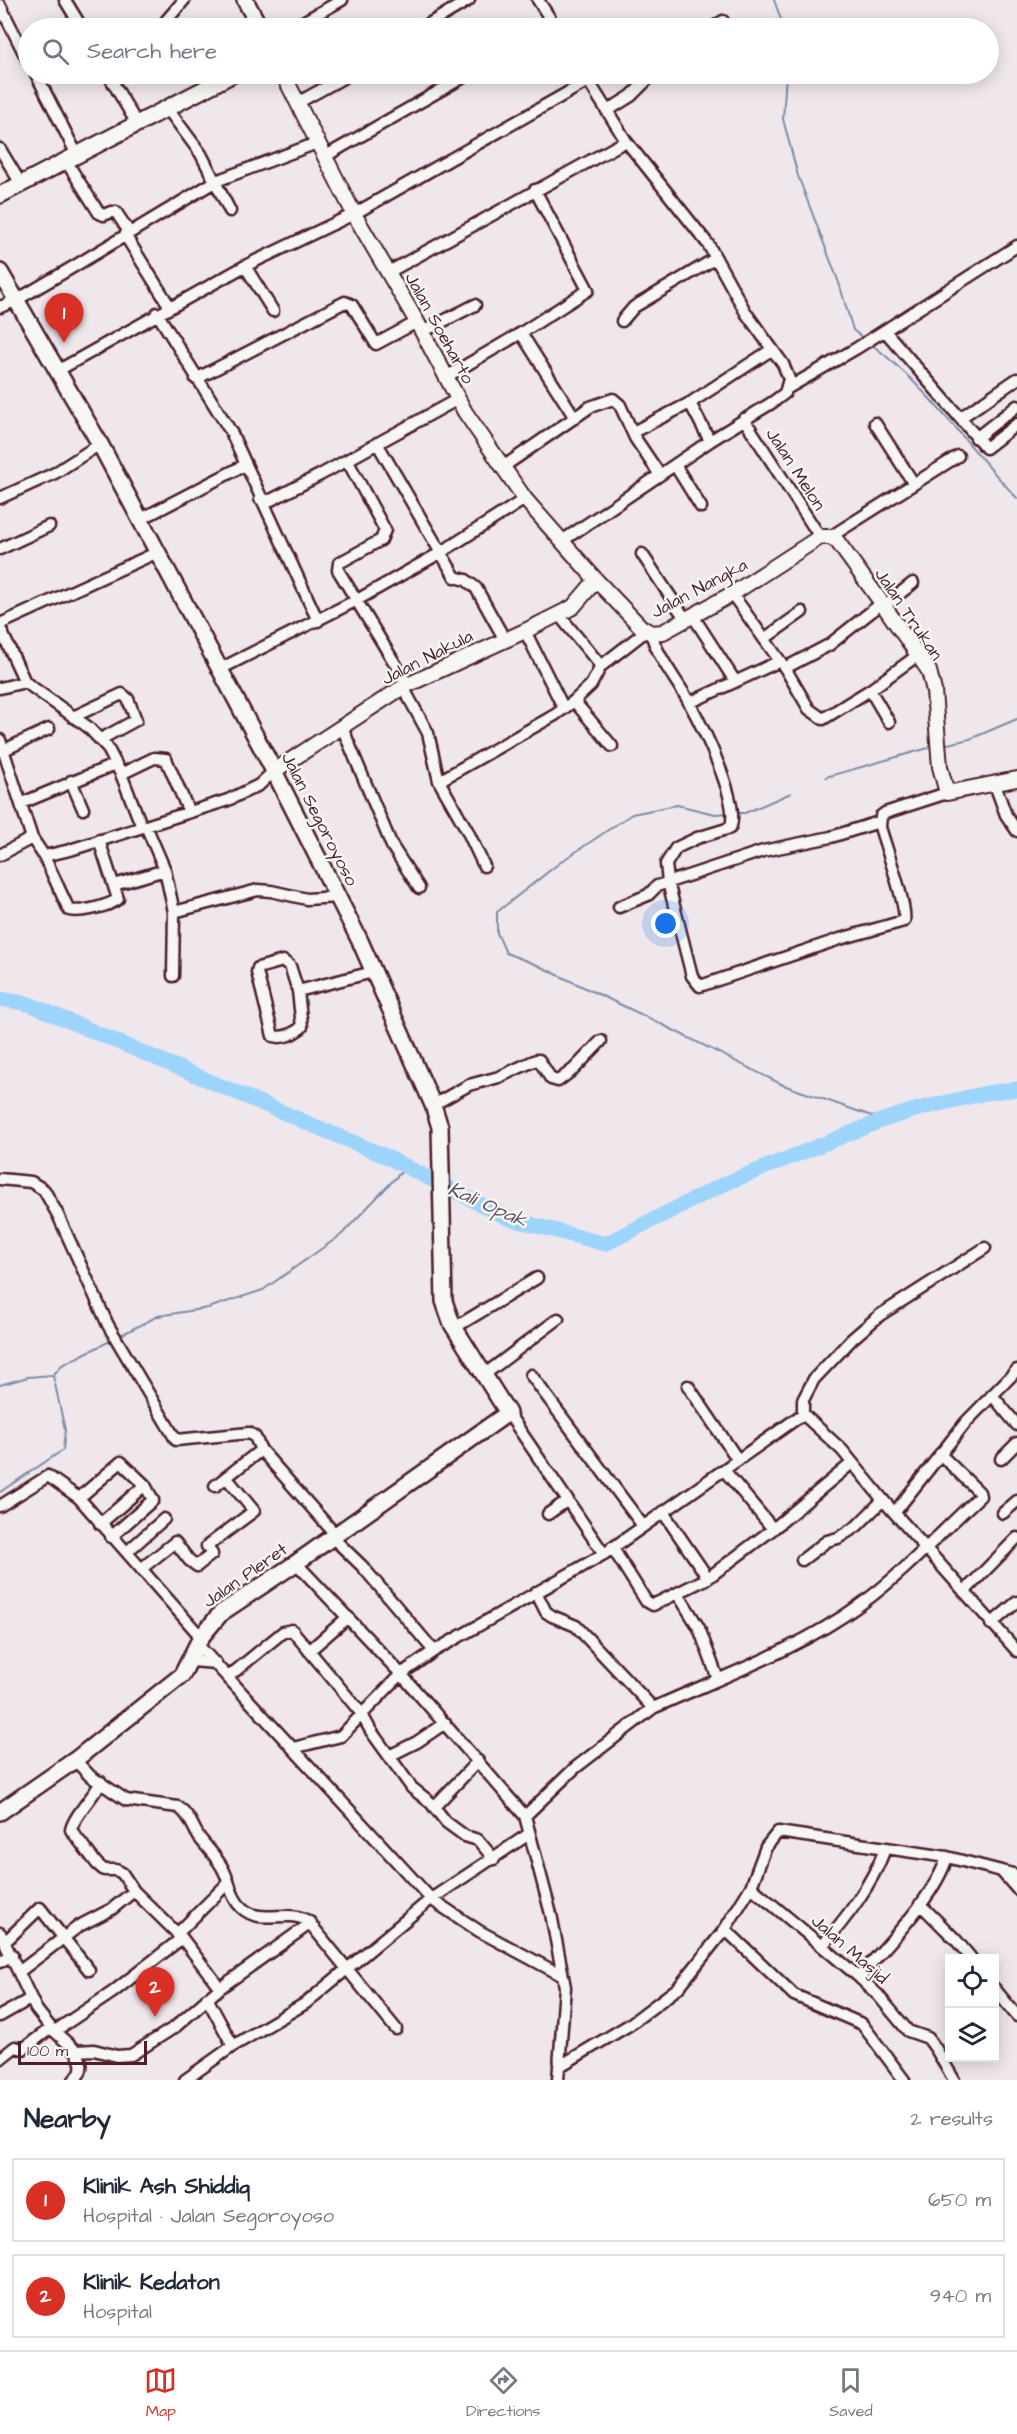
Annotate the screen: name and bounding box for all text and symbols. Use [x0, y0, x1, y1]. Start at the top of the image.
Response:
search box [18, 18, 999, 84]
icon: search [39, 35, 72, 68]
text: Search here [87, 36, 217, 67]
street label: Jalan Soeharto [399, 268, 480, 388]
pin: 1 [44, 294, 84, 343]
street label: Jalan Melon [760, 423, 832, 515]
street label: Jalan Nangka [647, 553, 752, 625]
street label: Jalan Trukan [868, 563, 949, 665]
street label: Jalan Nakula [377, 624, 477, 691]
street label: Jalan Segoroyoso [274, 748, 364, 891]
your location [651, 909, 680, 938]
water label: Kali Opak [444, 1175, 532, 1235]
street label: Jalan Pleret [198, 1537, 293, 1614]
street label: Jalan Masjid [806, 1909, 894, 1990]
map controls [945, 1954, 999, 2062]
button: locate [945, 1954, 999, 2008]
pin: 2 [136, 1968, 174, 2017]
button: layers [945, 2008, 999, 2062]
scale bar [18, 2038, 147, 2066]
text: 100 m [27, 2040, 68, 2062]
text: Nearby [24, 2101, 111, 2137]
text: 2 results [910, 2105, 993, 2133]
text: Klinik Ash Shiddiq [83, 2171, 250, 2202]
text: 1 [44, 2186, 47, 2214]
text: 650 m [928, 2186, 991, 2214]
text: Hospital · Jalan Segoroyoso [83, 2202, 334, 2230]
text: Klinik Kedaton [83, 2267, 220, 2298]
text: 2 [40, 2282, 51, 2310]
text: 940 m [930, 2282, 991, 2310]
text: Hospital [83, 2298, 152, 2326]
tab: Map [144, 2364, 177, 2422]
tab: Directions [466, 2364, 540, 2422]
tab: Saved [829, 2364, 873, 2422]

